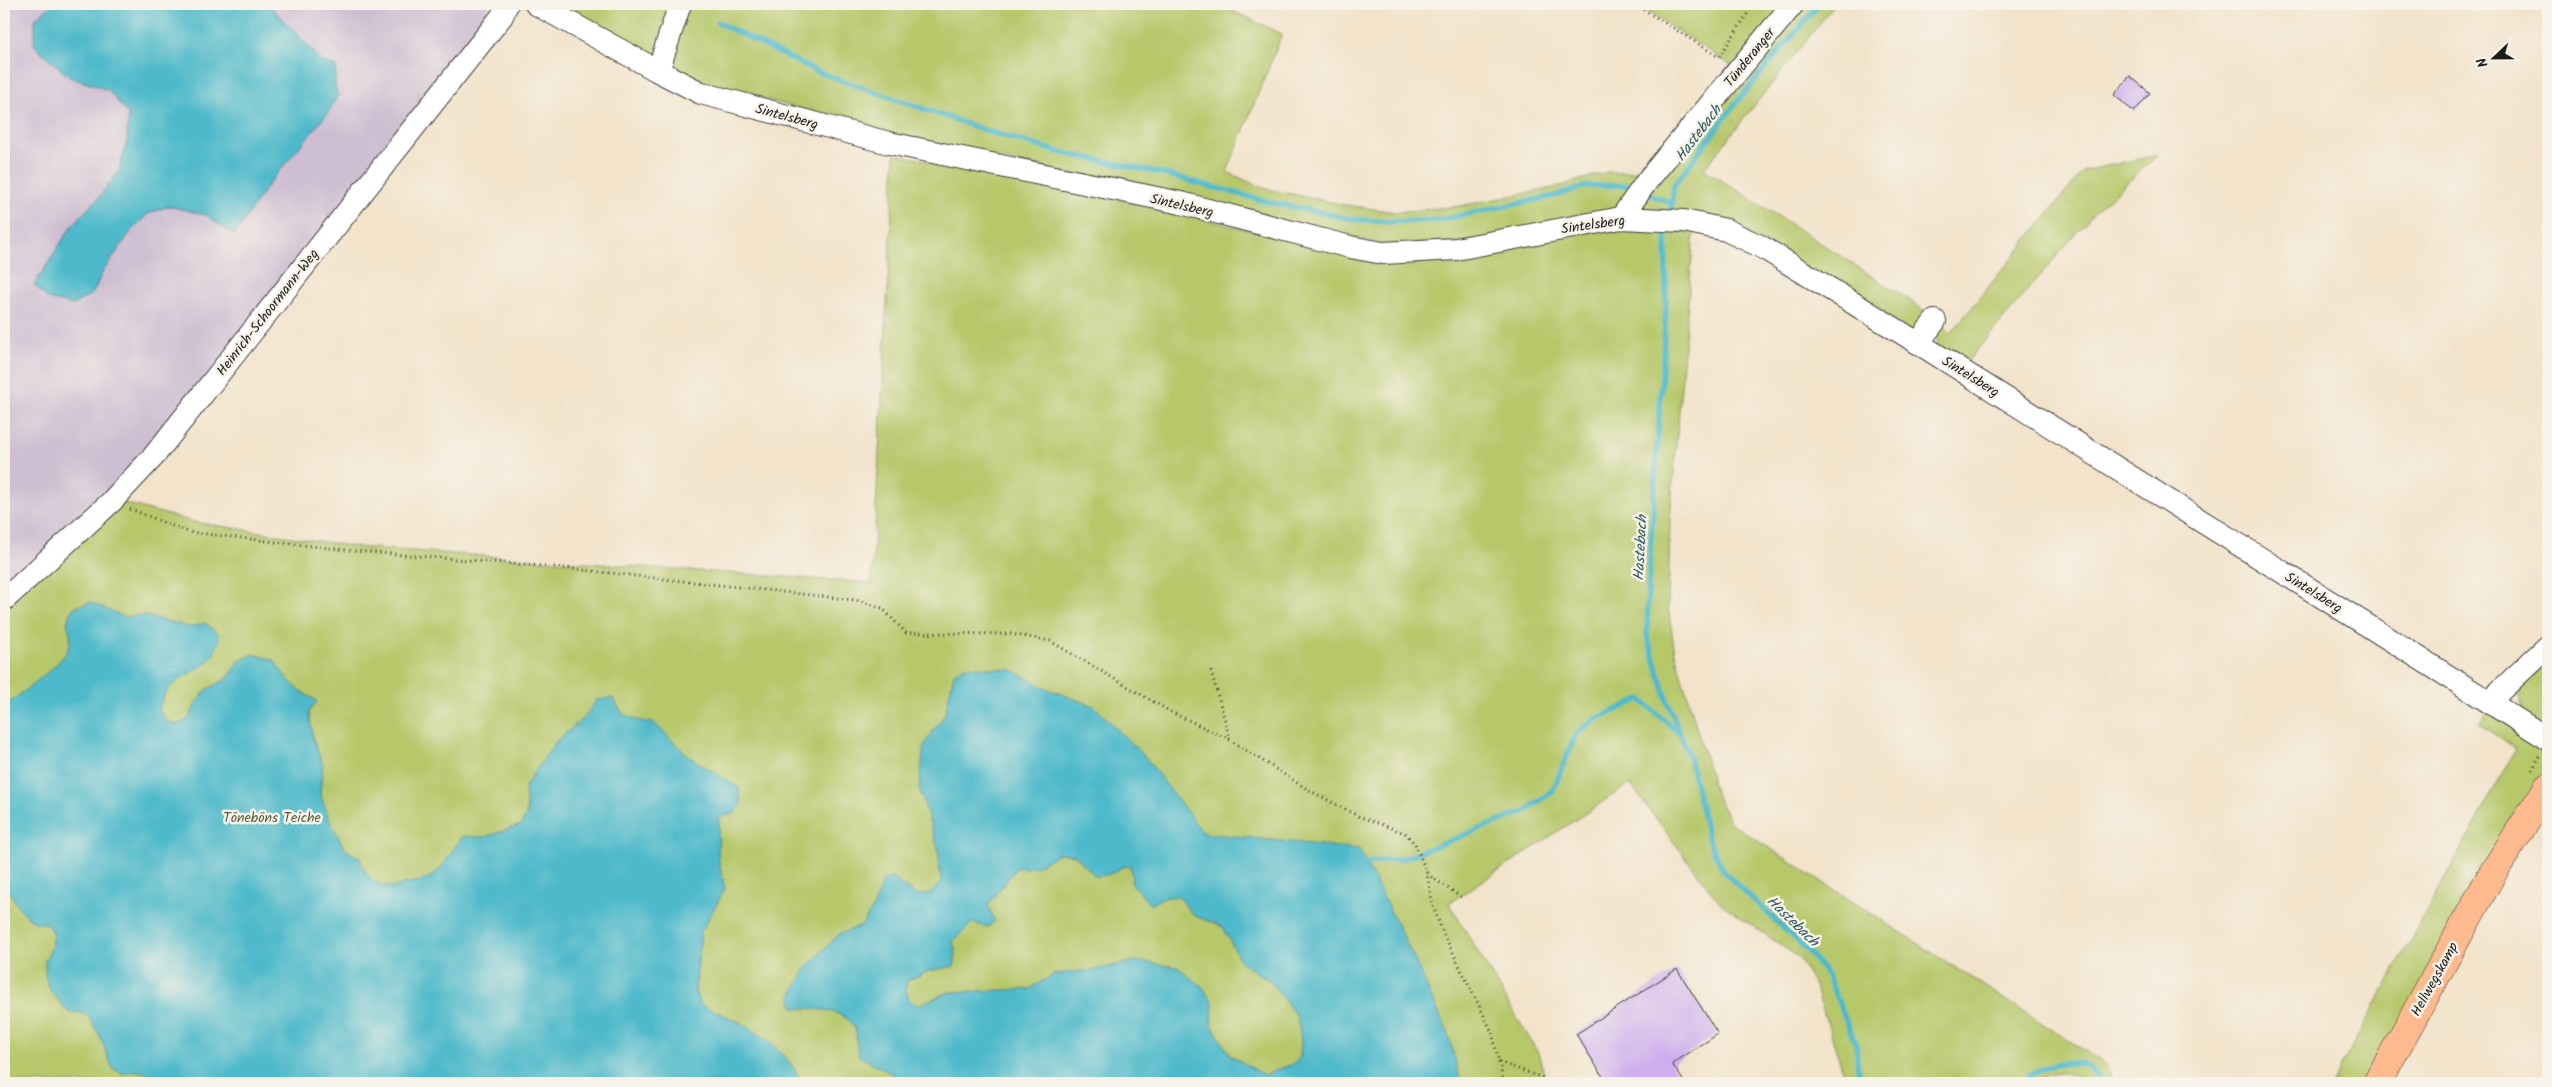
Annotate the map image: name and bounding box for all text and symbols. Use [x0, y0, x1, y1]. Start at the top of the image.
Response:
street label: Tünderanger [1719, 22, 1782, 92]
north arrow [2470, 32, 2520, 82]
text: N [2471, 54, 2495, 71]
street label: Sintelsberg [753, 98, 821, 136]
water label: Hastebach [1669, 99, 1729, 167]
street label: Sintelsberg [1148, 188, 1216, 224]
street label: Sintelsberg [1560, 210, 1626, 240]
street label: Heinrich-Schoormann-Weg [211, 244, 324, 381]
street label: Sintelsberg [1937, 350, 2004, 403]
water label: Hastebach [1627, 513, 1655, 581]
street label: Sintelsberg [2280, 566, 2347, 619]
park label: Töneböns Teiche [223, 807, 321, 829]
water label: Hastebach [1760, 890, 1826, 955]
street label: Hellwegskamp [2405, 938, 2464, 1021]

